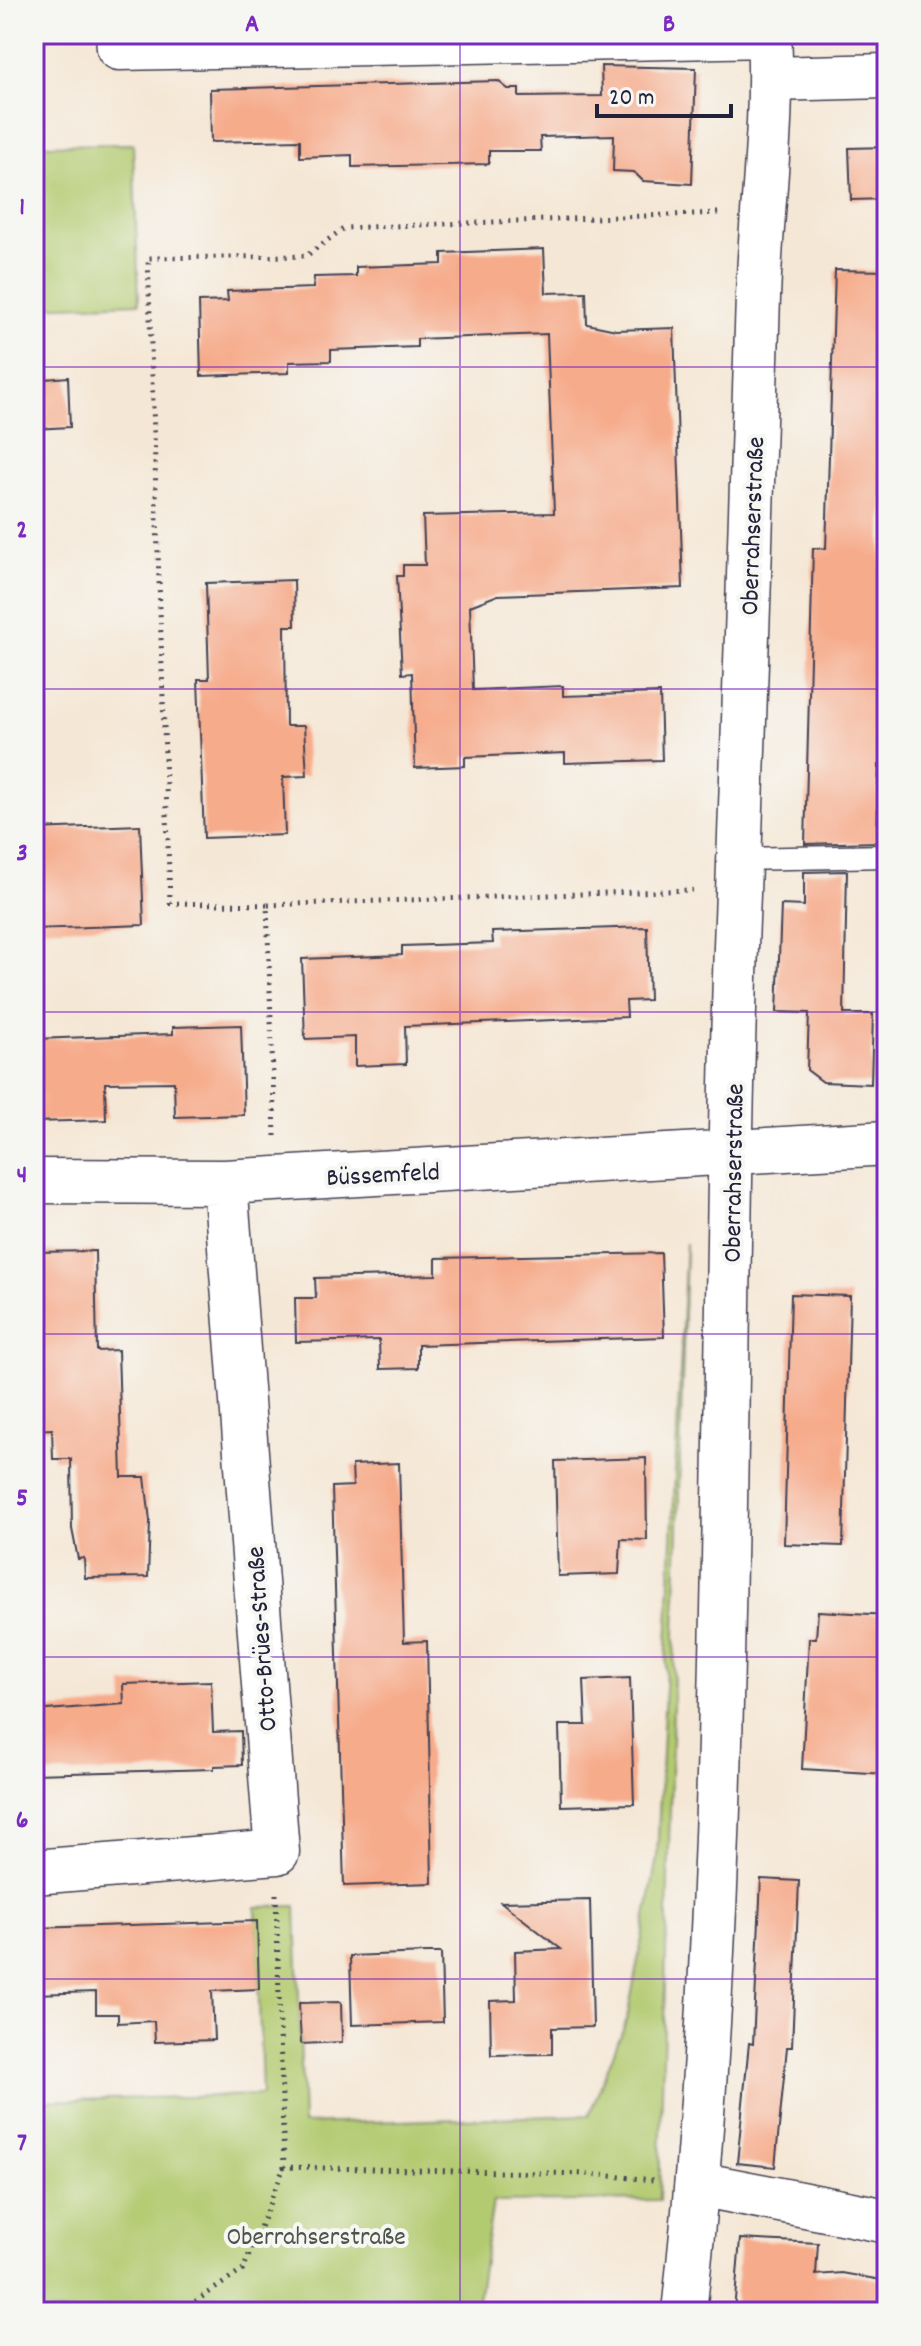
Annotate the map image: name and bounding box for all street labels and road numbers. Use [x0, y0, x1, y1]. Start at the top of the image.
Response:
street label: Oberrahserstraße [733, 436, 776, 616]
street label: Oberrahserstraße [715, 1083, 756, 1263]
street label: Büssemfeld [325, 1155, 441, 1198]
street label: Otto-Brües-Straße [239, 1545, 288, 1733]

